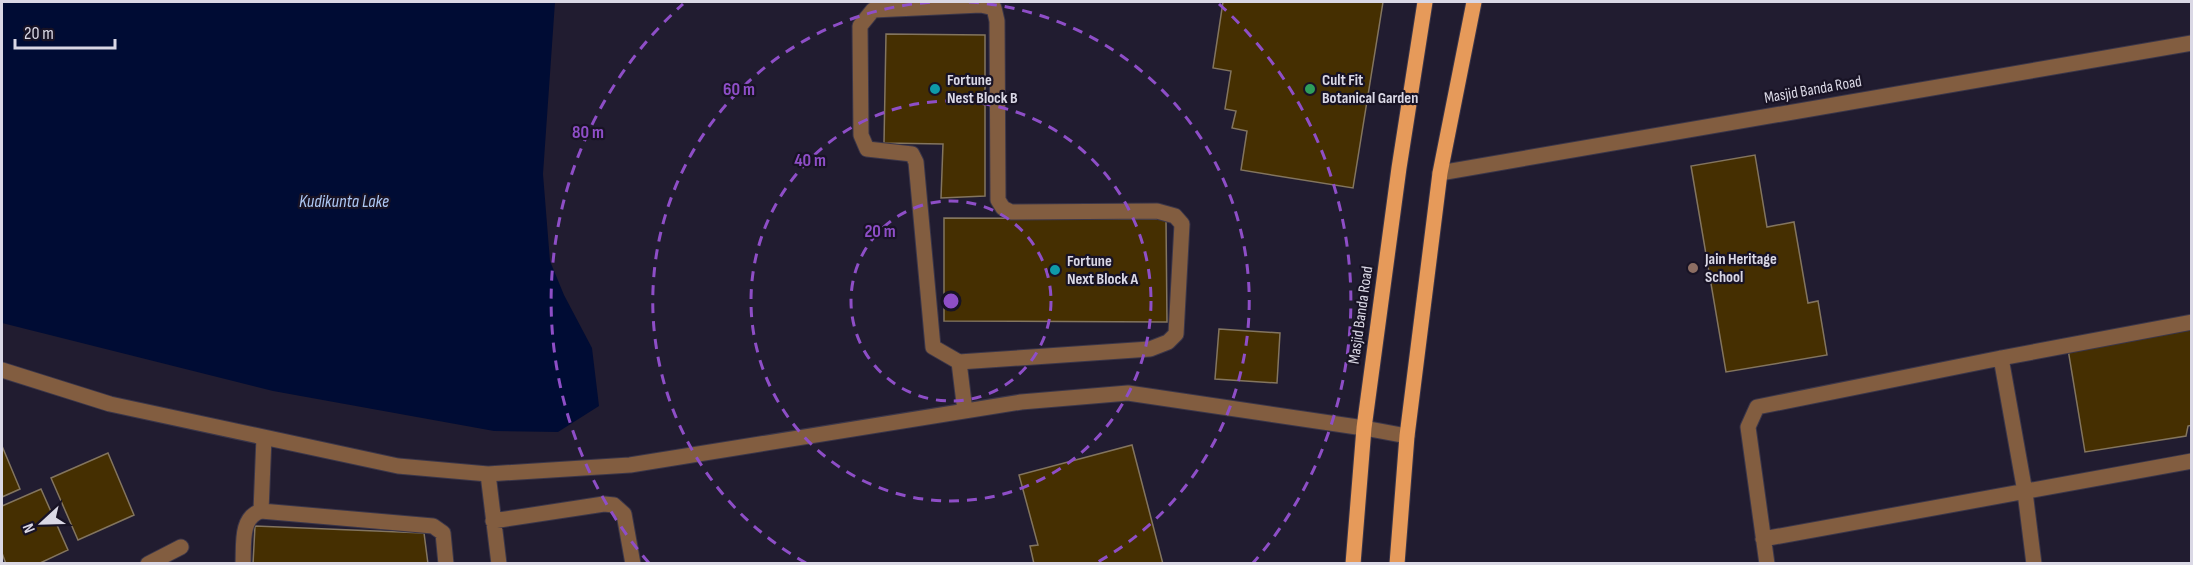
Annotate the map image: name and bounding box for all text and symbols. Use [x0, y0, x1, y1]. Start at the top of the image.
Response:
scale bar [15, 12, 116, 50]
text: 20 m [24, 23, 54, 44]
place label: Fortune Nest Block B [947, 71, 1018, 108]
place label: Cult Fit Botanical Garden [1322, 71, 1418, 108]
street label: Masjid Banda Road [1763, 72, 1863, 108]
text: 60 m [723, 79, 755, 100]
marker: Fortune Nest Block B [928, 82, 942, 96]
marker: Cult Fit Botanical Garden [1303, 82, 1317, 96]
text: 80 m [572, 122, 604, 143]
text: 40 m [794, 150, 826, 171]
water label: Kudikunta Lake [299, 191, 389, 212]
text: 20 m [864, 221, 896, 242]
place label: Jain Heritage School [1704, 250, 1777, 287]
place label: Fortune Next Block A [1067, 252, 1138, 289]
marker: Jain Heritage School [1686, 261, 1700, 275]
marker: Fortune Next Block A [1048, 263, 1062, 277]
street label: Masjid Banda Road [1345, 265, 1377, 365]
centre of rings [941, 291, 961, 311]
north arrow [12, 493, 72, 553]
text: N [19, 521, 40, 536]

